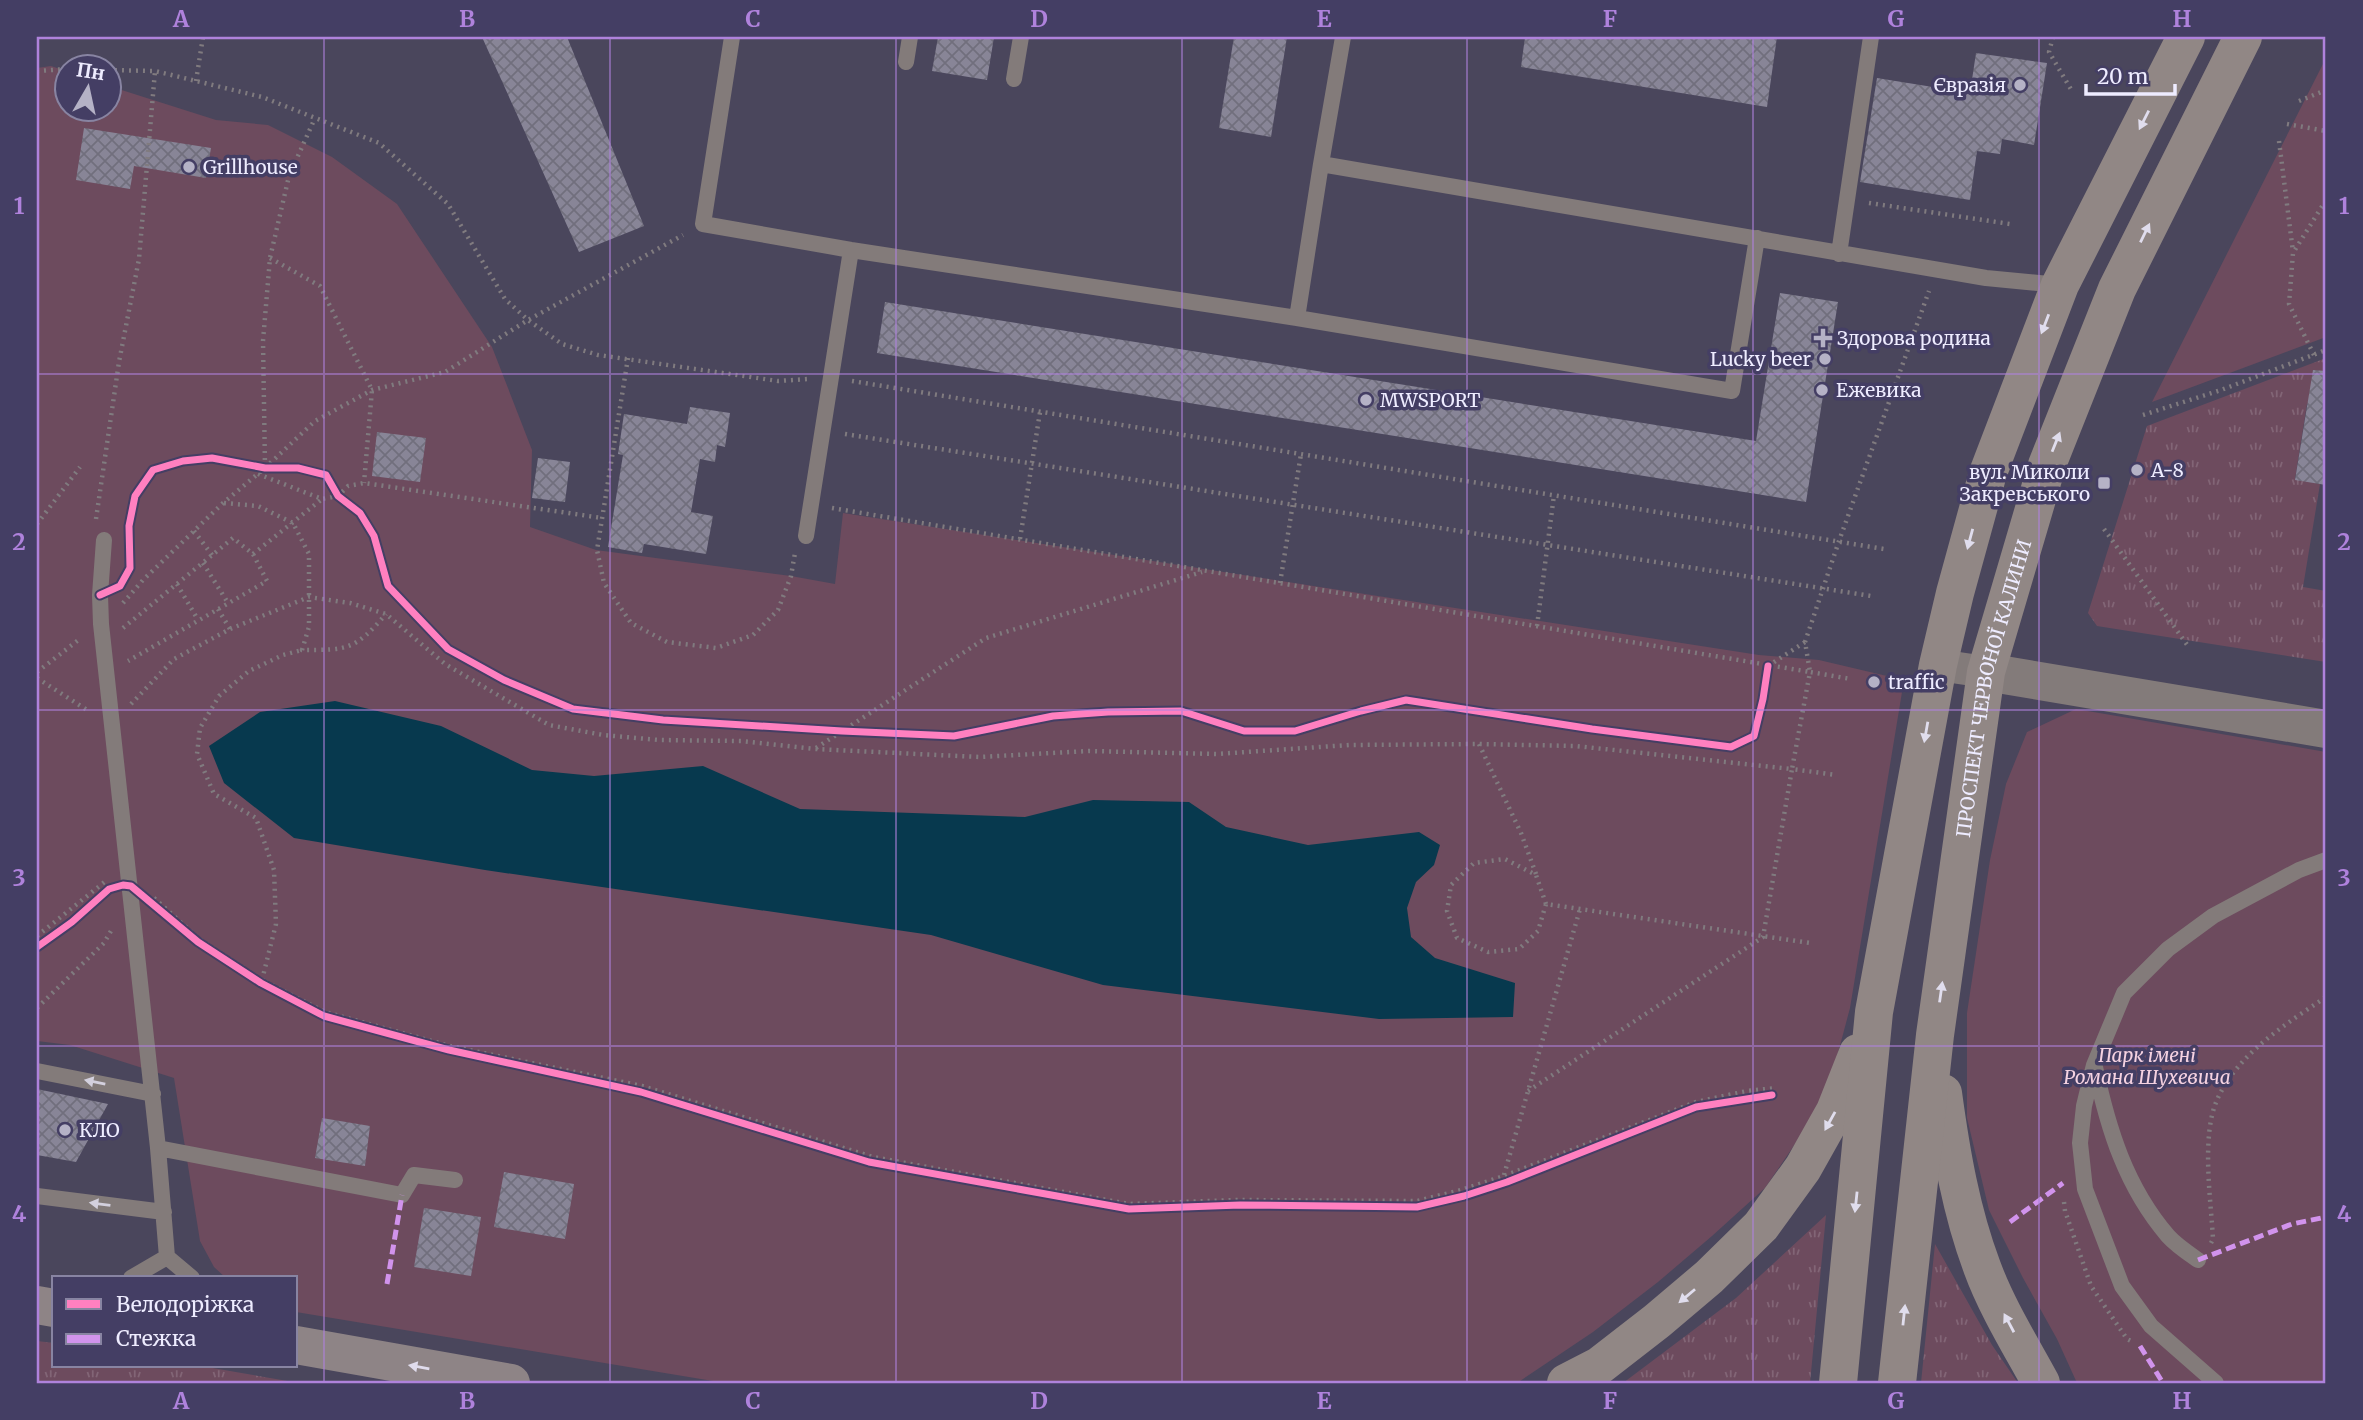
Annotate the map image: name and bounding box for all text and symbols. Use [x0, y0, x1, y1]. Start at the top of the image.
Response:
text: A [172, 4, 190, 33]
text: B [459, 4, 475, 33]
text: C [745, 4, 761, 33]
text: D [1030, 4, 1048, 33]
text: E [1316, 4, 1332, 33]
text: F [1603, 4, 1617, 33]
text: G [1888, 4, 1905, 33]
text: H [2173, 4, 2192, 33]
north arrow [52, 52, 122, 122]
scale bar [2086, 52, 2176, 96]
text: Пн [75, 57, 107, 85]
text: 20 m [2097, 63, 2149, 90]
place label: Євразія [1934, 73, 2006, 97]
marker: Євразія [2012, 77, 2028, 93]
one-way arrow [2138, 110, 2150, 129]
place label: Grillhouse [203, 155, 298, 179]
marker: Grillhouse [181, 159, 197, 175]
text: 1 [14, 191, 25, 220]
text: 1 [2339, 191, 2350, 220]
one-way arrow [2139, 223, 2150, 243]
one-way arrow [2040, 314, 2051, 335]
place label: Здорова родина [1837, 326, 1991, 350]
marker: Здорова родина [1815, 330, 1831, 346]
place label: Lucky beer [1710, 347, 1811, 371]
marker: Lucky beer [1817, 351, 1833, 367]
place label: Ежевика [1836, 378, 1921, 402]
marker: Ежевика [1814, 382, 1830, 398]
place label: MWSPORT [1380, 388, 1481, 412]
marker: MWSPORT [1358, 392, 1374, 408]
one-way arrow [2050, 432, 2061, 453]
place label: А-8 [2150, 458, 2184, 482]
place label: вул. Миколи Закревського [1960, 460, 2090, 506]
marker: А-8 [2129, 462, 2145, 478]
marker: вул. Миколи Закревського [2096, 475, 2112, 491]
text: 2 [12, 527, 26, 556]
text: 2 [2337, 527, 2351, 556]
one-way arrow [1964, 528, 1975, 550]
street label: ПРОСПЕКТ ЧЕРВОНОЇ КАЛИНИ [1951, 537, 2036, 839]
place label: traffic [1888, 670, 1945, 694]
marker: traffic [1866, 674, 1882, 690]
one-way arrow [1920, 721, 1931, 743]
text: 3 [12, 863, 26, 892]
text: 3 [2337, 863, 2351, 892]
one-way arrow [1935, 981, 1946, 1003]
park label: Парк імені Романа Шухевича [2063, 1043, 2231, 1089]
one-way arrow [84, 1077, 106, 1088]
one-way arrow [1824, 1111, 1836, 1131]
place label: КЛО [79, 1118, 120, 1142]
marker: КЛО [57, 1122, 73, 1138]
one-way arrow [1850, 1191, 1861, 1213]
one-way arrow [89, 1198, 111, 1209]
text: 4 [12, 1199, 27, 1228]
text: 4 [2337, 1199, 2352, 1228]
legend [52, 1276, 298, 1368]
one-way arrow [1679, 1288, 1696, 1303]
text: Велодоріжка [116, 1291, 254, 1318]
one-way arrow [1899, 1304, 1910, 1326]
one-way arrow [2003, 1313, 2015, 1333]
text: Стежка [116, 1325, 196, 1352]
one-way arrow [408, 1361, 430, 1372]
text: A [172, 1386, 190, 1415]
text: B [459, 1386, 475, 1415]
text: C [745, 1386, 761, 1415]
text: D [1030, 1386, 1048, 1415]
text: E [1316, 1386, 1332, 1415]
text: F [1603, 1386, 1617, 1415]
text: G [1888, 1386, 1905, 1415]
text: H [2173, 1386, 2192, 1415]

